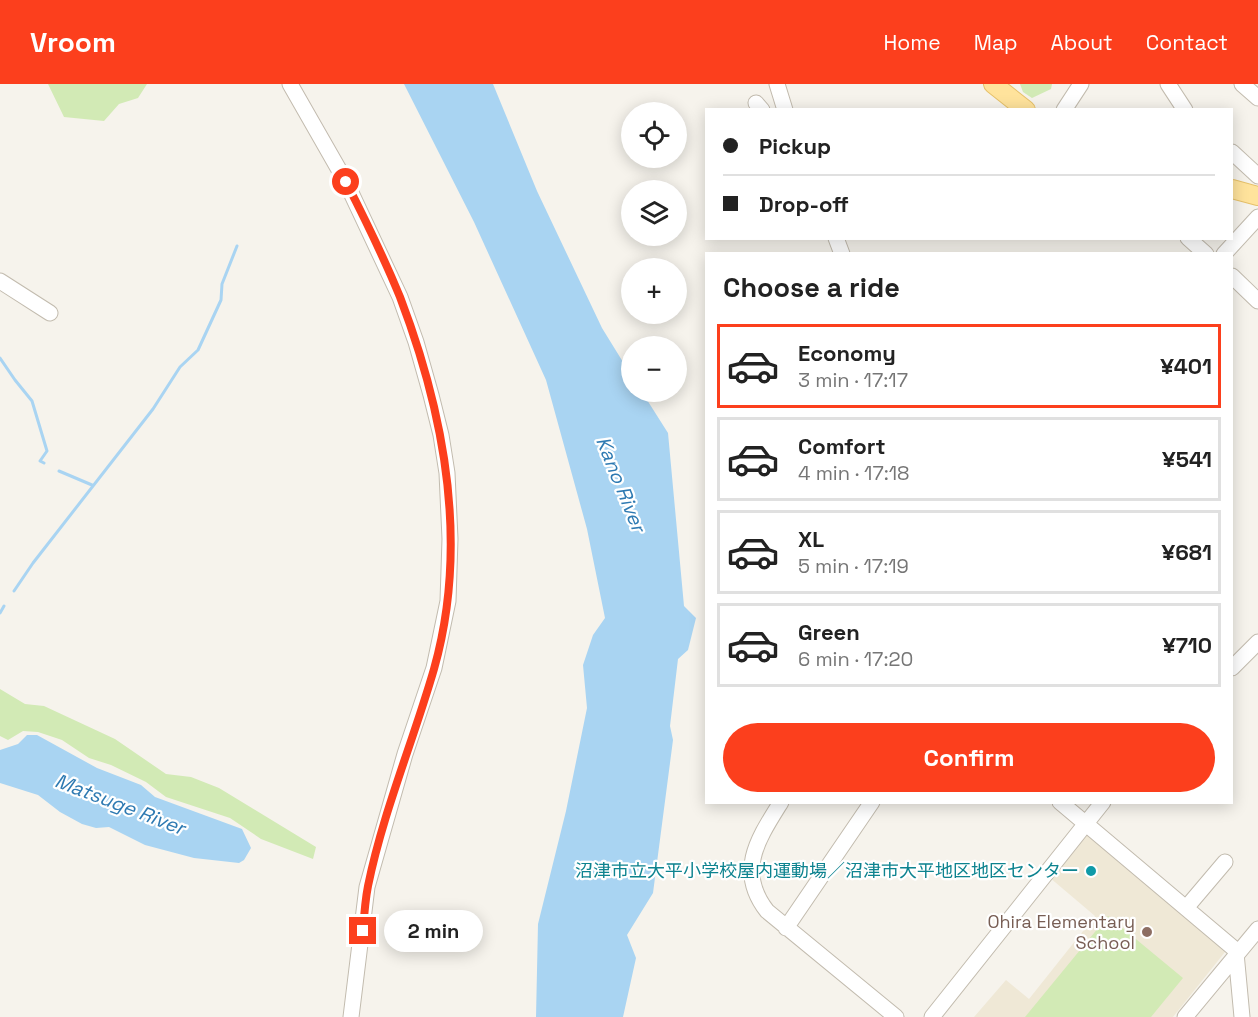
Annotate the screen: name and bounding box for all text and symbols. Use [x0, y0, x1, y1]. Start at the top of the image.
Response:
text: Vroom [30, 24, 116, 60]
text: Home [883, 29, 941, 56]
text: Map [974, 29, 1018, 56]
text: About [1051, 29, 1113, 56]
text: Contact [1146, 29, 1228, 56]
map controls [621, 102, 687, 402]
button: locate [621, 102, 687, 168]
text: Pickup [759, 132, 831, 160]
route start [332, 168, 359, 195]
button: layers [621, 180, 687, 246]
text: Drop-off [759, 190, 849, 218]
button: + [621, 258, 687, 324]
text: Choose a ride [723, 270, 900, 305]
button: − [621, 336, 687, 402]
icon: car [726, 339, 780, 393]
text: Economy [798, 339, 896, 367]
text: ¥401 [1160, 352, 1212, 380]
text: 3 min · 17:17 [798, 367, 908, 393]
water label: Kano River [590, 432, 653, 538]
icon: car [726, 432, 780, 486]
text: Comfort [798, 432, 886, 460]
text: ¥541 [1162, 445, 1212, 473]
text: 4 min · 17:18 [798, 460, 910, 486]
icon: car [726, 525, 780, 579]
text: XL [798, 525, 824, 553]
text: ¥681 [1162, 538, 1212, 566]
text: 5 min · 17:19 [798, 553, 909, 579]
icon: car [726, 618, 780, 672]
text: Green [798, 618, 860, 646]
text: ¥710 [1162, 631, 1212, 659]
text: 6 min · 17:20 [798, 646, 913, 672]
button: Confirm [723, 723, 1215, 792]
water label: Matsuge River [51, 767, 191, 842]
place label: 沼津市立大平小学校屋内運動場／沼津市大平地区地区センター [575, 859, 1079, 882]
marker: 沼津市立大平小学校屋内運動場／沼津市大平地区地区センター [1084, 864, 1098, 878]
callout: 2 min [384, 910, 483, 952]
place label: Ohira Elementary School [988, 910, 1135, 954]
route end [349, 917, 376, 944]
text: 2 min [408, 918, 459, 944]
marker: Ohira Elementary School [1140, 925, 1154, 939]

